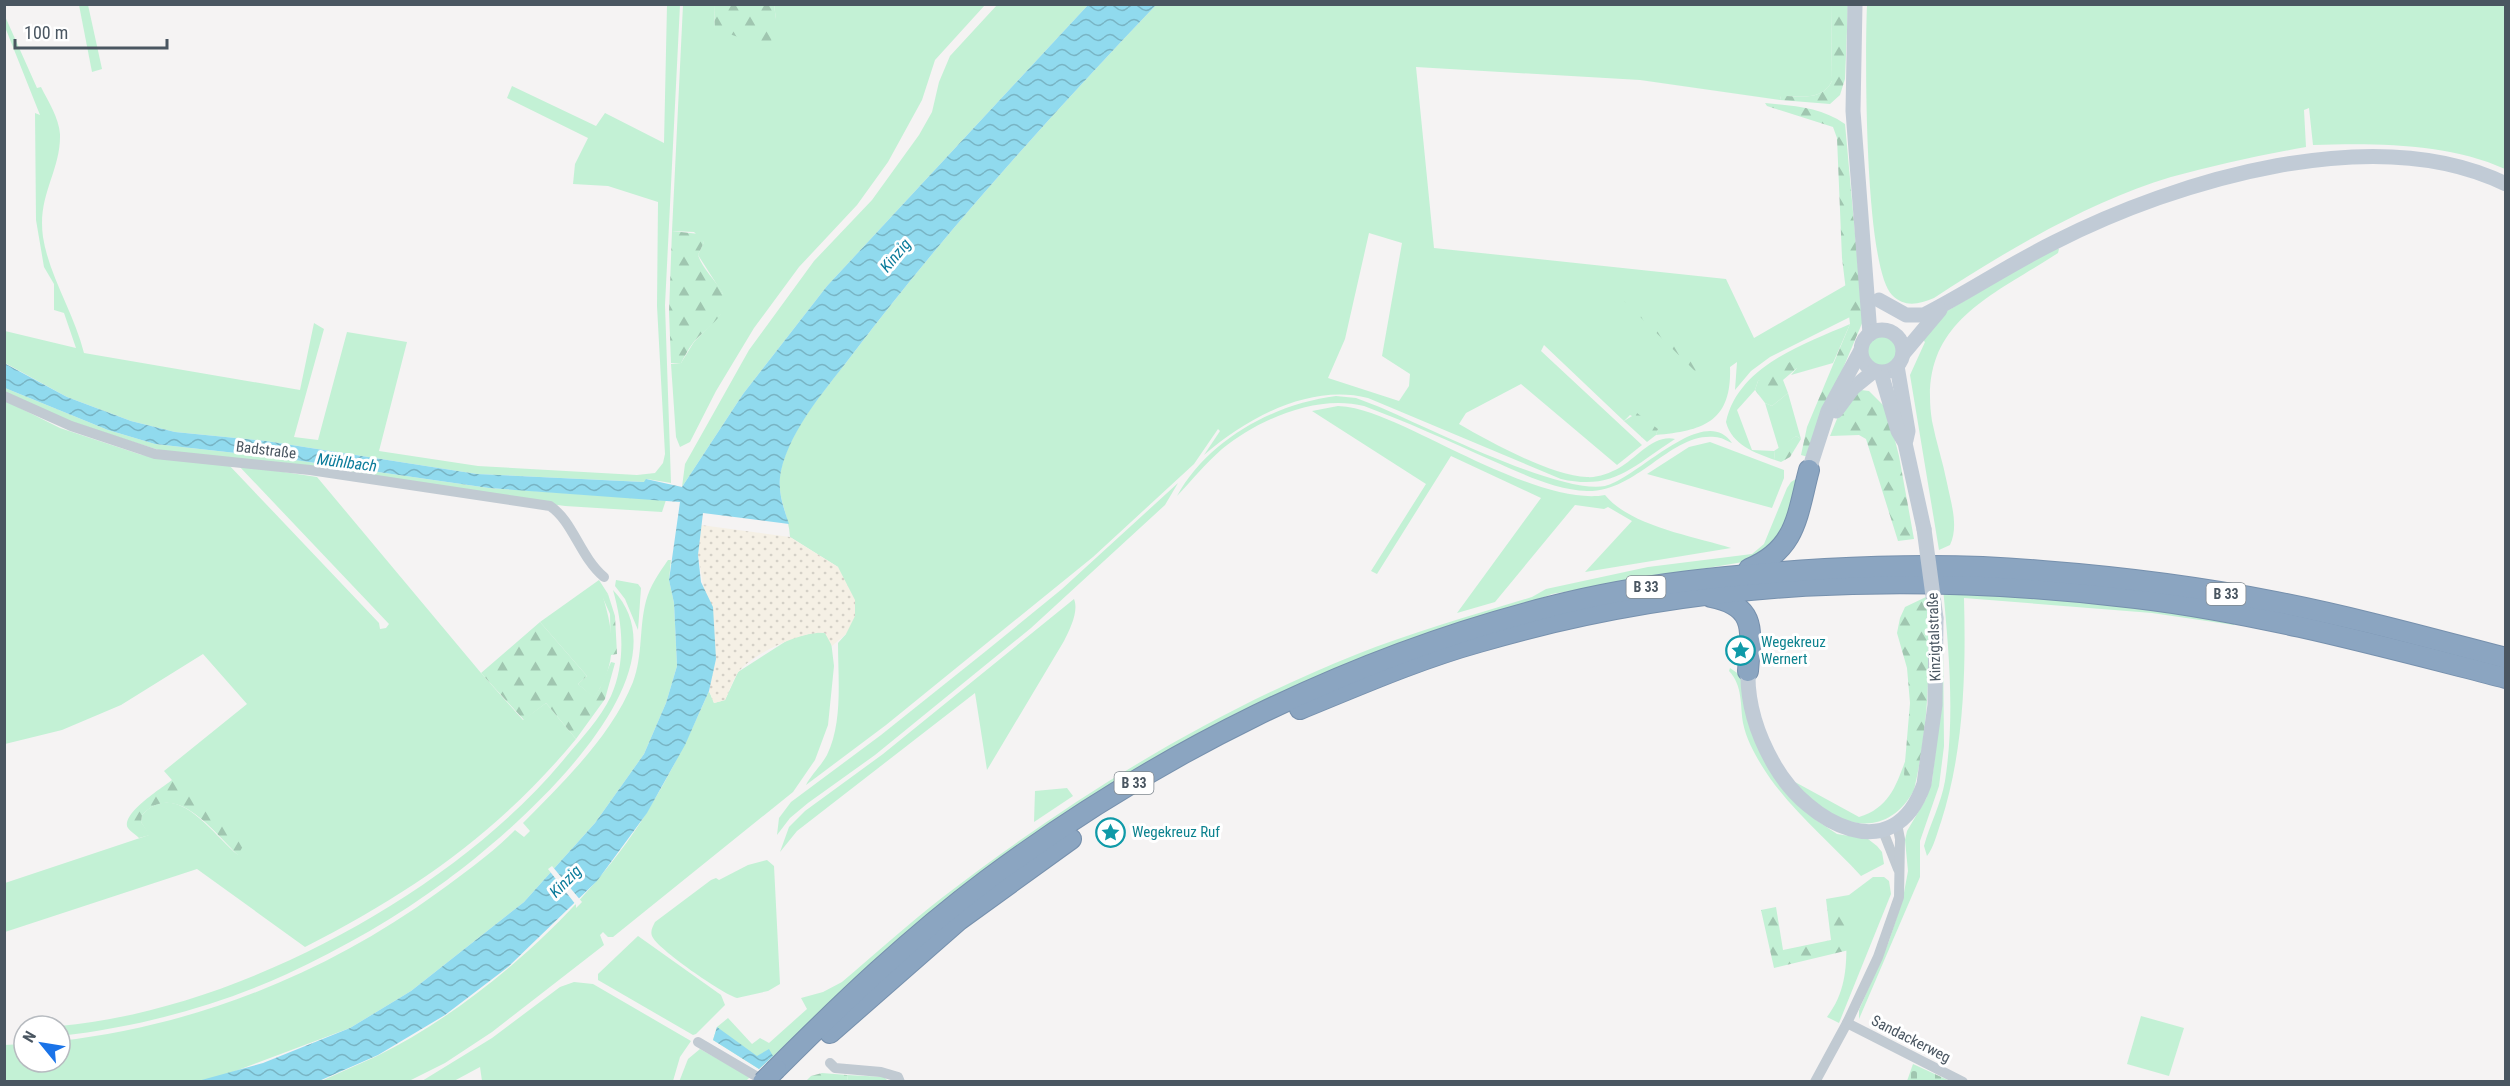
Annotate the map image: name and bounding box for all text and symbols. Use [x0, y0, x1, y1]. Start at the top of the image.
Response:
scale bar [15, 12, 166, 50]
text: 100 m [24, 22, 68, 43]
water label: Kinzig [876, 235, 915, 276]
street label: Badstraße [235, 437, 297, 463]
water label: Mühlbach [316, 449, 378, 476]
road number: B 33 [1626, 576, 1666, 598]
road number: B 33 [2206, 583, 2246, 605]
street label: Kinzigtalstraße [1923, 592, 1945, 682]
place label: Wegekreuz Wernert [1761, 633, 1826, 668]
place icon: Wegekreuz Wernert [1724, 635, 1756, 667]
road number: B 33 [1114, 772, 1154, 794]
place icon: Wegekreuz Ruf [1095, 816, 1127, 848]
place label: Wegekreuz Ruf [1132, 823, 1220, 841]
water label: Kinzig [545, 861, 586, 901]
street label: Sandackerweg [1868, 1011, 1954, 1067]
north arrow [12, 1014, 72, 1074]
text: N [19, 1028, 40, 1046]

